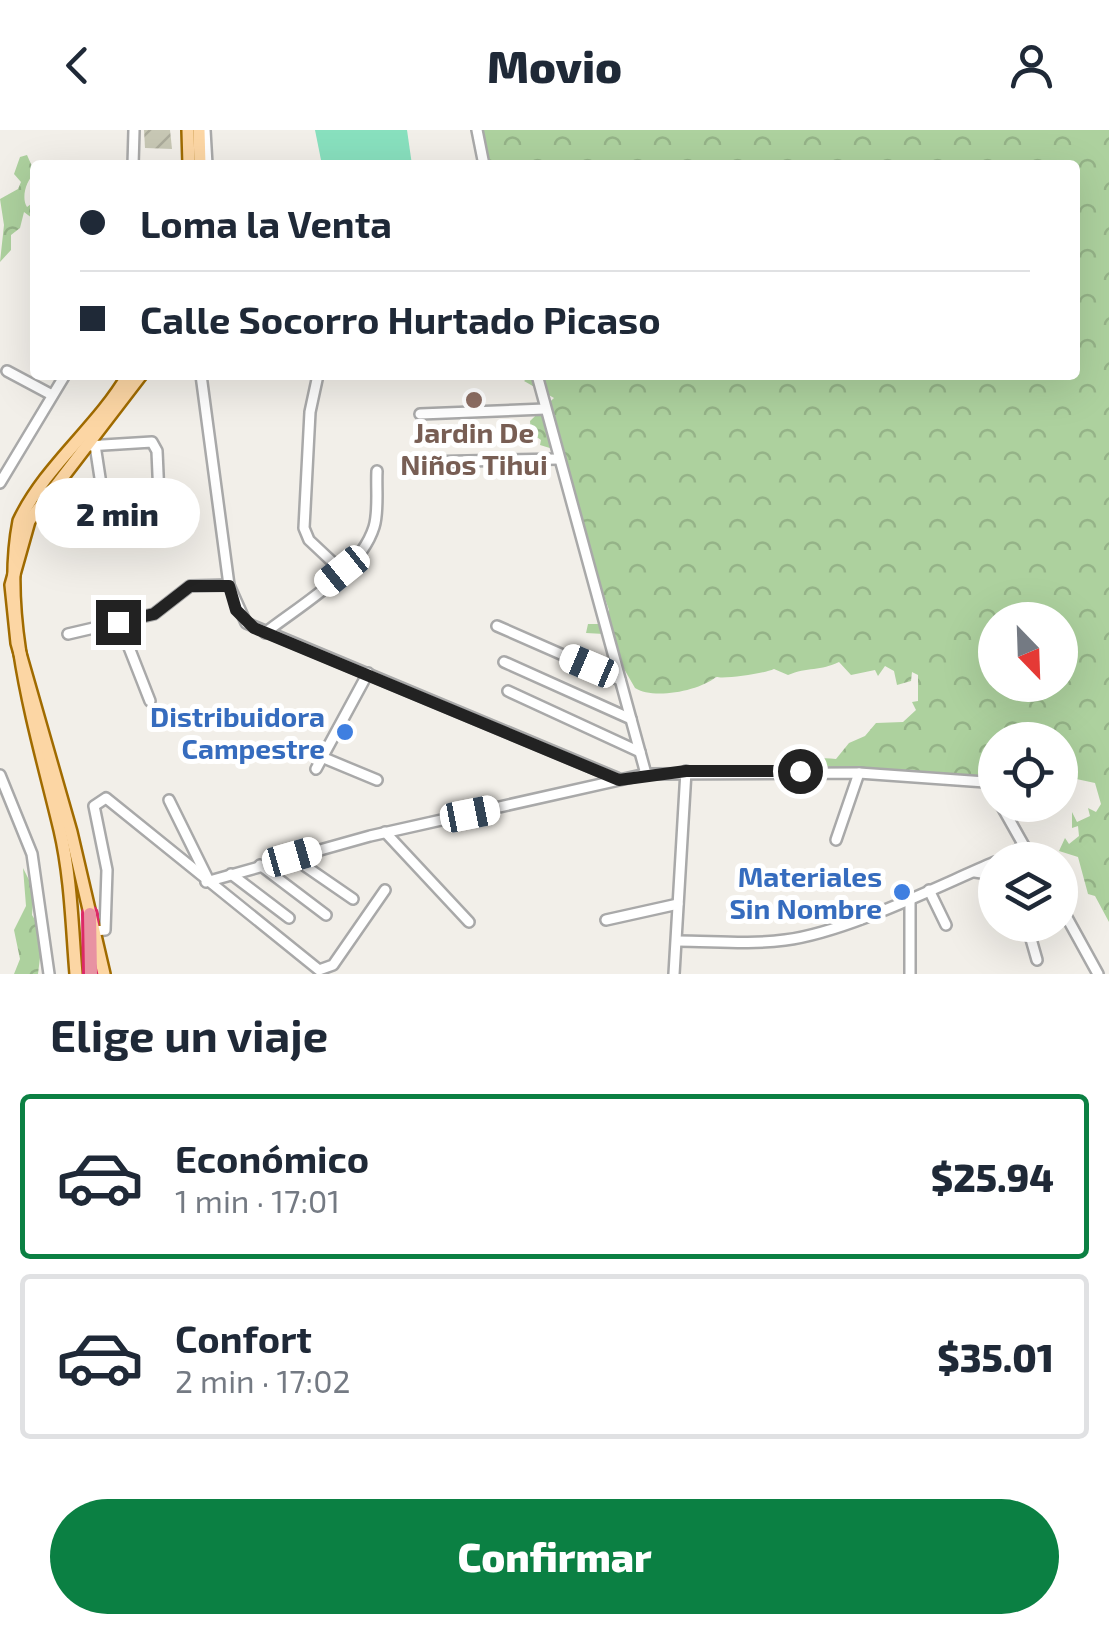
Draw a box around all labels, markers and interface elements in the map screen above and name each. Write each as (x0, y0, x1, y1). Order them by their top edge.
icon: back (50, 38, 105, 93)
text: Movio (487, 38, 622, 92)
icon: person (1004, 38, 1059, 93)
text: Loma la Venta (140, 200, 392, 246)
text: Calle Socorro Hurtado Picaso (140, 296, 661, 342)
marker: Jardin De Niños Tihui (463, 389, 485, 411)
place label: Jardin De Niños Tihui (400, 415, 548, 481)
callout: 2 min (36, 477, 200, 547)
text: 2 min (76, 494, 159, 532)
car (309, 540, 375, 602)
route end (96, 600, 141, 645)
north arrow (978, 602, 1078, 702)
map controls (978, 602, 1078, 942)
car (556, 640, 622, 692)
place label: Distribuidora Campestre (150, 699, 325, 765)
marker: Distribuidora Campestre (334, 721, 356, 743)
button: locate (978, 722, 1078, 822)
route start (778, 749, 823, 794)
car (438, 794, 502, 834)
car (259, 834, 325, 880)
button: layers (978, 842, 1078, 942)
place label: Materiales Sin Nombre (729, 859, 882, 925)
marker: Materiales Sin Nombre (891, 881, 913, 903)
text: Elige un viaje (50, 1007, 328, 1061)
icon: car (55, 1132, 145, 1222)
text: Económico (175, 1135, 369, 1181)
text: $25.94 (931, 1154, 1054, 1200)
text: 1 min · 17:01 (175, 1181, 340, 1219)
icon: car (55, 1312, 145, 1402)
text: Confort (175, 1315, 312, 1361)
text: $35.01 (937, 1334, 1054, 1380)
text: 2 min · 17:02 (175, 1361, 350, 1399)
button: Confirmar (50, 1499, 1059, 1614)

